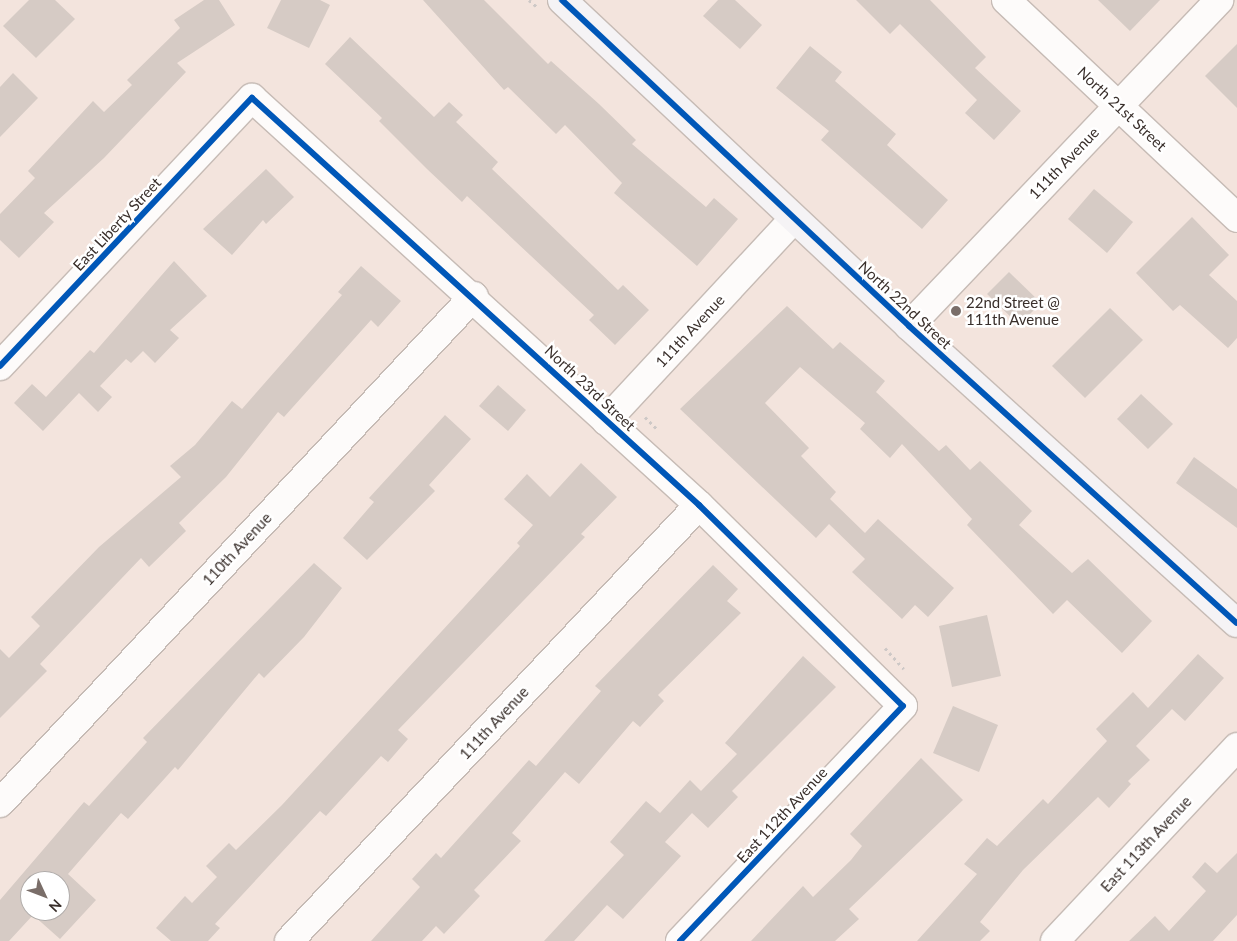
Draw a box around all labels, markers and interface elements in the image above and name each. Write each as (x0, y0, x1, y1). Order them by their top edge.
street label: North 21st Street (1074, 63, 1170, 155)
street label: 111th Avenue (1025, 123, 1103, 203)
street label: East Liberty Street (69, 174, 165, 274)
street label: North 22nd Street (855, 257, 955, 353)
street label: 111th Avenue (652, 291, 728, 371)
place label: 22nd Street @ 111th Avenue (966, 293, 1060, 328)
marker: 22nd Street @ 111th Avenue (950, 305, 962, 317)
street label: North 23rd Street (541, 341, 639, 435)
street label: 110th Avenue (199, 509, 275, 589)
street label: 111th Avenue (456, 683, 532, 763)
street label: East 112th Avenue (733, 763, 831, 867)
street label: East 113th Avenue (1097, 792, 1195, 896)
north arrow (20, 871, 70, 921)
text: N (46, 896, 66, 916)

